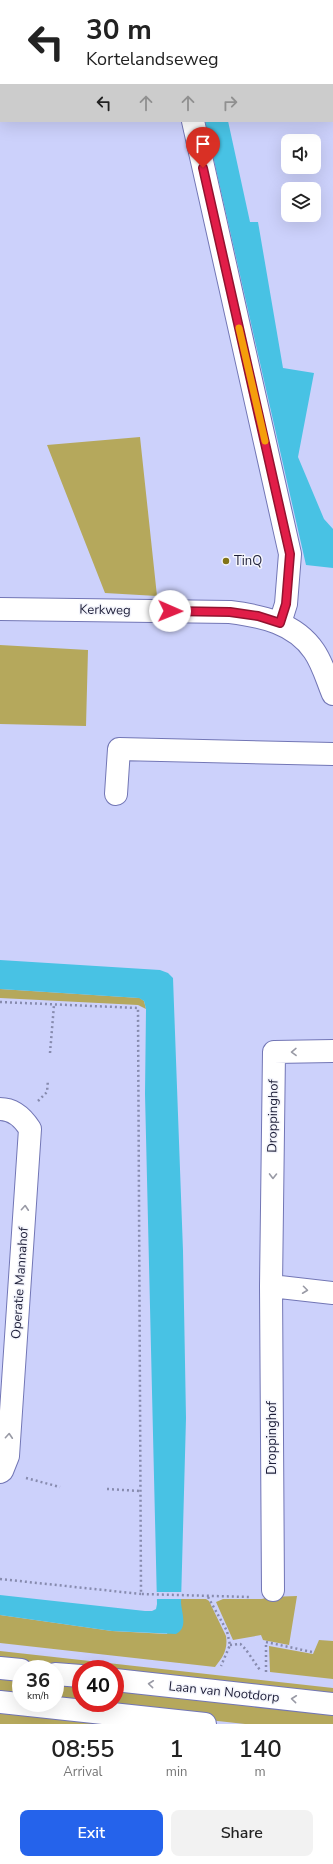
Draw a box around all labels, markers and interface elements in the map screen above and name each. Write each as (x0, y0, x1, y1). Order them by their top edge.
text: 30 m (86, 11, 152, 49)
icon: left (20, 16, 72, 68)
text: Kortelandseweg (86, 47, 219, 71)
icon: left (93, 92, 115, 114)
icon: ahead (135, 92, 157, 114)
icon: ahead (177, 92, 199, 114)
icon: right (219, 92, 241, 114)
pin (186, 127, 220, 168)
icon: arrive (192, 133, 214, 155)
map controls (281, 134, 321, 222)
button: sound (281, 134, 321, 174)
button: layers (281, 182, 321, 222)
place label: TinQ (234, 552, 262, 570)
marker: TinQ (221, 556, 231, 566)
position arrow (149, 590, 191, 632)
street label: Kerkweg (79, 601, 131, 619)
one-way arrow (291, 1048, 297, 1056)
street label: Droppinghof (263, 1078, 283, 1153)
one-way arrow (269, 1173, 277, 1179)
one-way arrow (20, 1205, 29, 1211)
street label: Operatie Mannahof (7, 1226, 33, 1340)
one-way arrow (302, 1285, 308, 1294)
street label: Droppinghof (263, 1401, 281, 1475)
one-way arrow (5, 1433, 14, 1439)
speed limit sign: 40 (72, 1660, 124, 1712)
text: 36 (26, 1667, 50, 1694)
street label: Laan van Nootdorp (168, 1677, 280, 1707)
one-way arrow (148, 1680, 154, 1689)
text: km/h (27, 1689, 49, 1703)
one-way arrow (291, 1695, 297, 1704)
text: 08:55 (51, 1733, 115, 1765)
text: 1 (169, 1733, 184, 1765)
text: 140 (239, 1733, 282, 1765)
text: Arrival (63, 1763, 102, 1781)
text: min (166, 1763, 187, 1781)
text: m (255, 1763, 266, 1781)
button: Exit (20, 1810, 163, 1856)
button: Share (171, 1810, 313, 1856)

